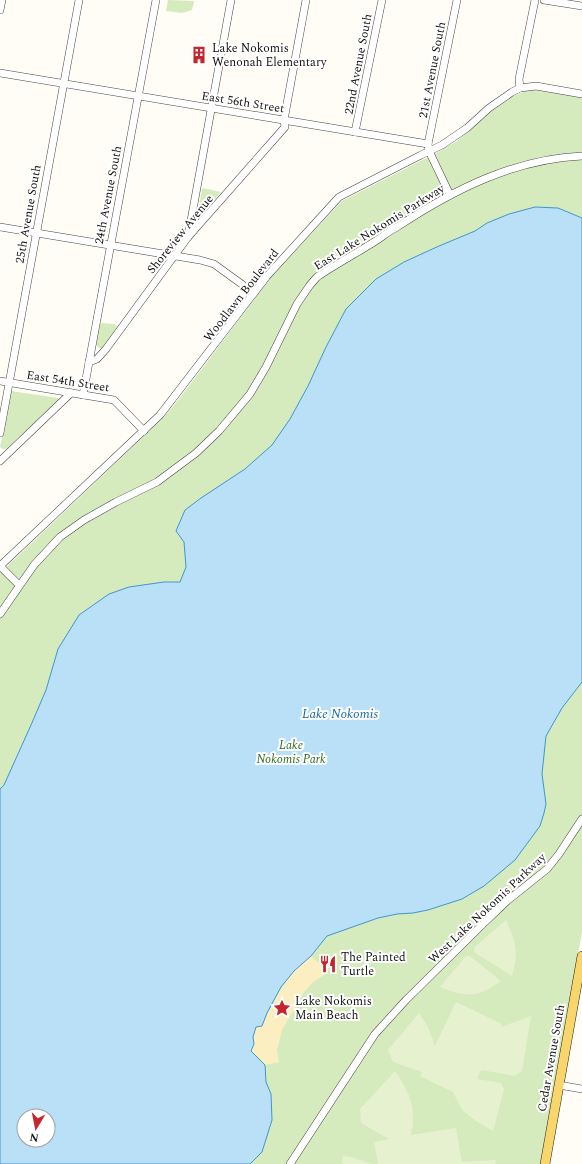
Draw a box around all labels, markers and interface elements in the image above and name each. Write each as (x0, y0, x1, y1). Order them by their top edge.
street label: 22nd Avenue South (339, 12, 378, 116)
street label: 21st Avenue South (414, 20, 451, 120)
place label: Lake Nokomis Wenonah Elementary (212, 39, 328, 72)
building icon: Lake Nokomis Wenonah Elementary (189, 45, 209, 65)
street label: East 56th Street (200, 87, 286, 118)
street label: 24th Avenue South (90, 144, 127, 246)
street label: 25th Avenue South (10, 163, 47, 265)
street label: East Lake Nokomis Parkway (310, 179, 449, 276)
street label: Shoreview Avenue (142, 190, 219, 278)
street label: Woodlawn Boulevard (199, 245, 284, 346)
street label: East 54th Street (25, 366, 111, 397)
water label: Lake Nokomis (302, 704, 378, 724)
park label: Lake Nokomis Park (256, 736, 326, 769)
street label: West Lake Nokomis Parkway (424, 848, 551, 968)
place label: The Painted Turtle (341, 948, 406, 981)
restaurant icon: The Painted Turtle (318, 954, 338, 974)
place label: Lake Nokomis Main Beach (295, 992, 372, 1025)
place icon: Lake Nokomis Main Beach (272, 998, 292, 1018)
street label: Cedar Avenue South (533, 1003, 570, 1113)
north arrow (16, 1108, 56, 1148)
text: N (28, 1128, 40, 1147)

